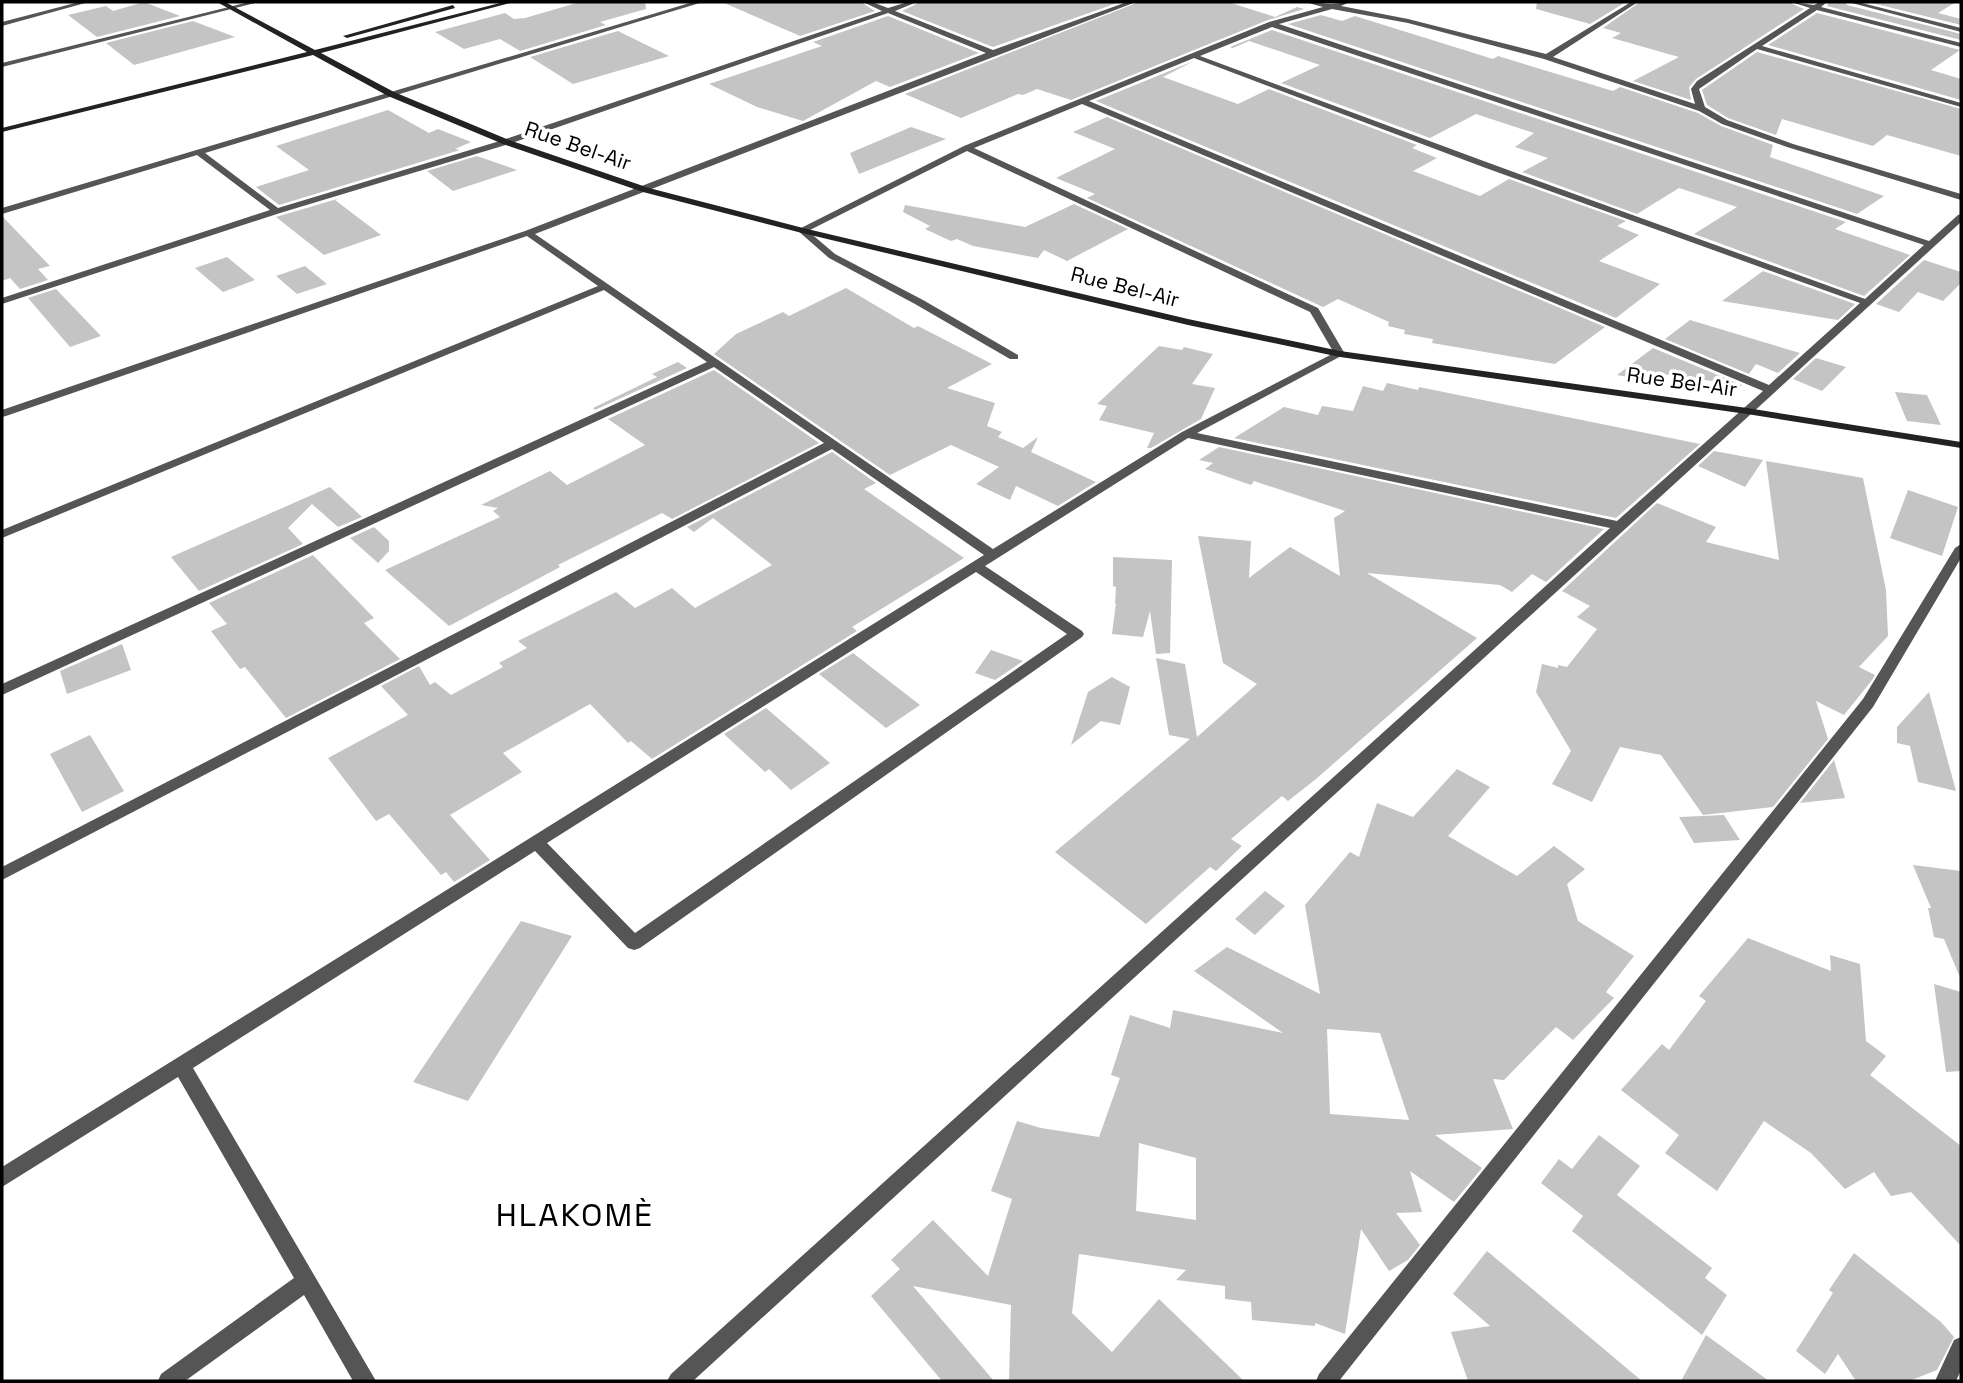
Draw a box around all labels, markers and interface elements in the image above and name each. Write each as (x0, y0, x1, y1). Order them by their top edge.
street label: Rue Bel-Air (521, 115, 635, 176)
street label: Rue Bel-Air (1068, 260, 1182, 313)
street label: Rue Bel-Air (1625, 360, 1739, 403)
district label: HLAKOMÈ (496, 1195, 654, 1235)

